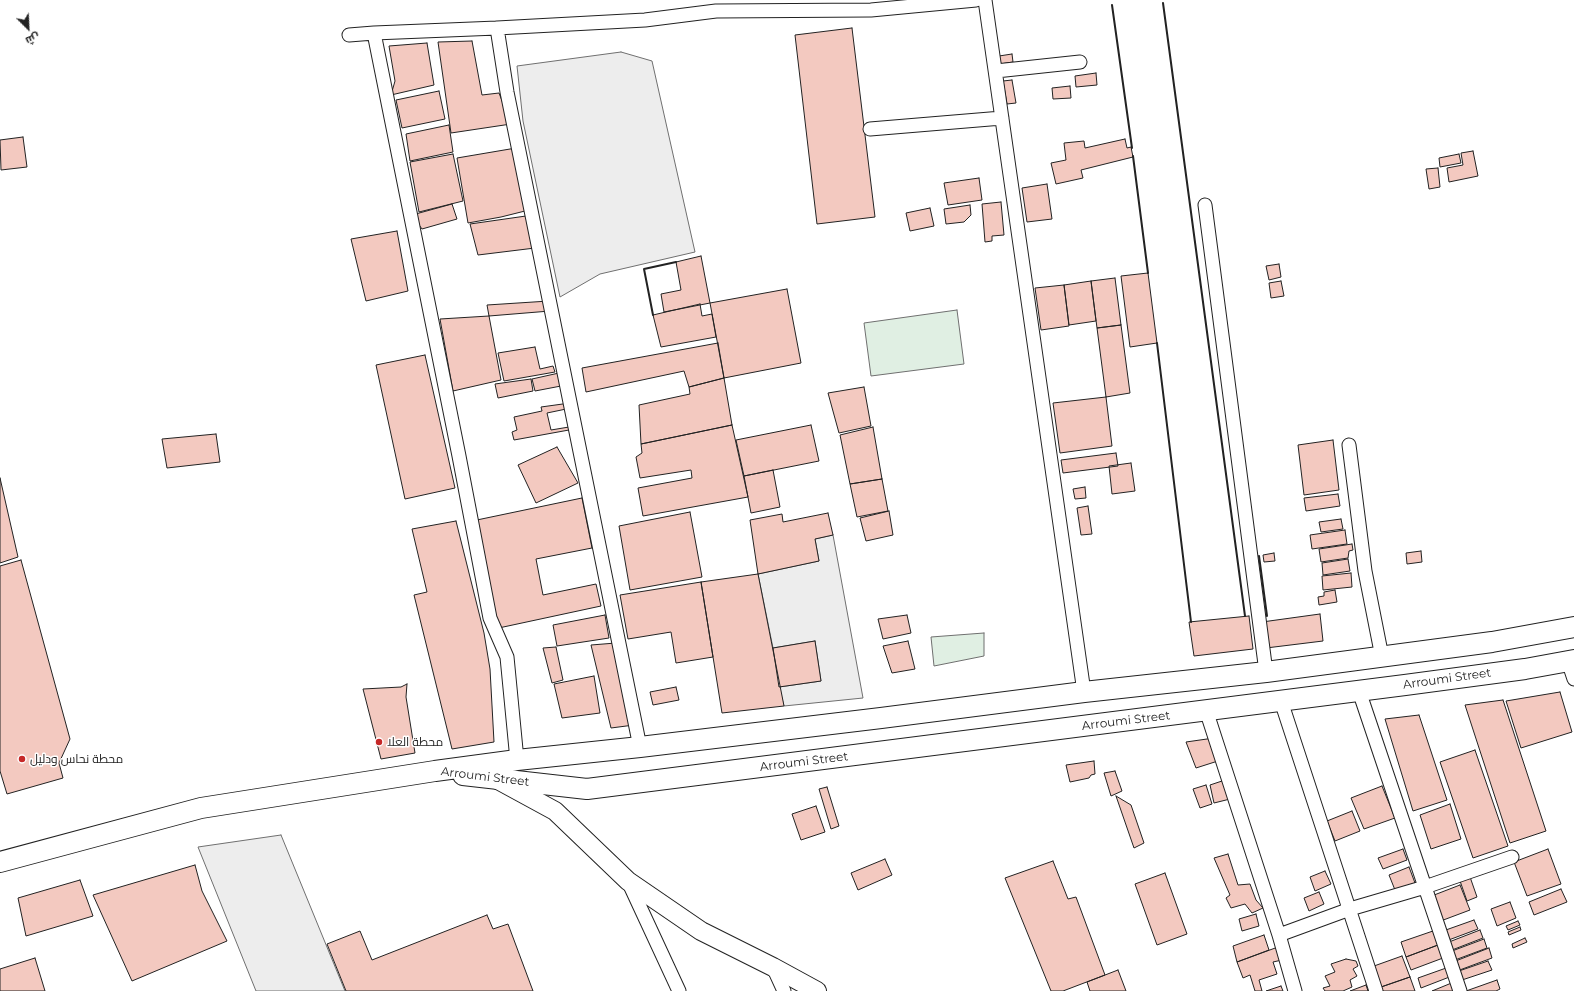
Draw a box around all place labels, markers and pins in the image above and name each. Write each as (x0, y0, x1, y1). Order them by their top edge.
place label: محطة العلا (387, 735, 443, 749)
marker: محطة العلا (374, 737, 384, 747)
place label: محطة نحاس ودليل (30, 752, 123, 766)
marker: محطة نحاس ودليل (17, 754, 27, 764)

